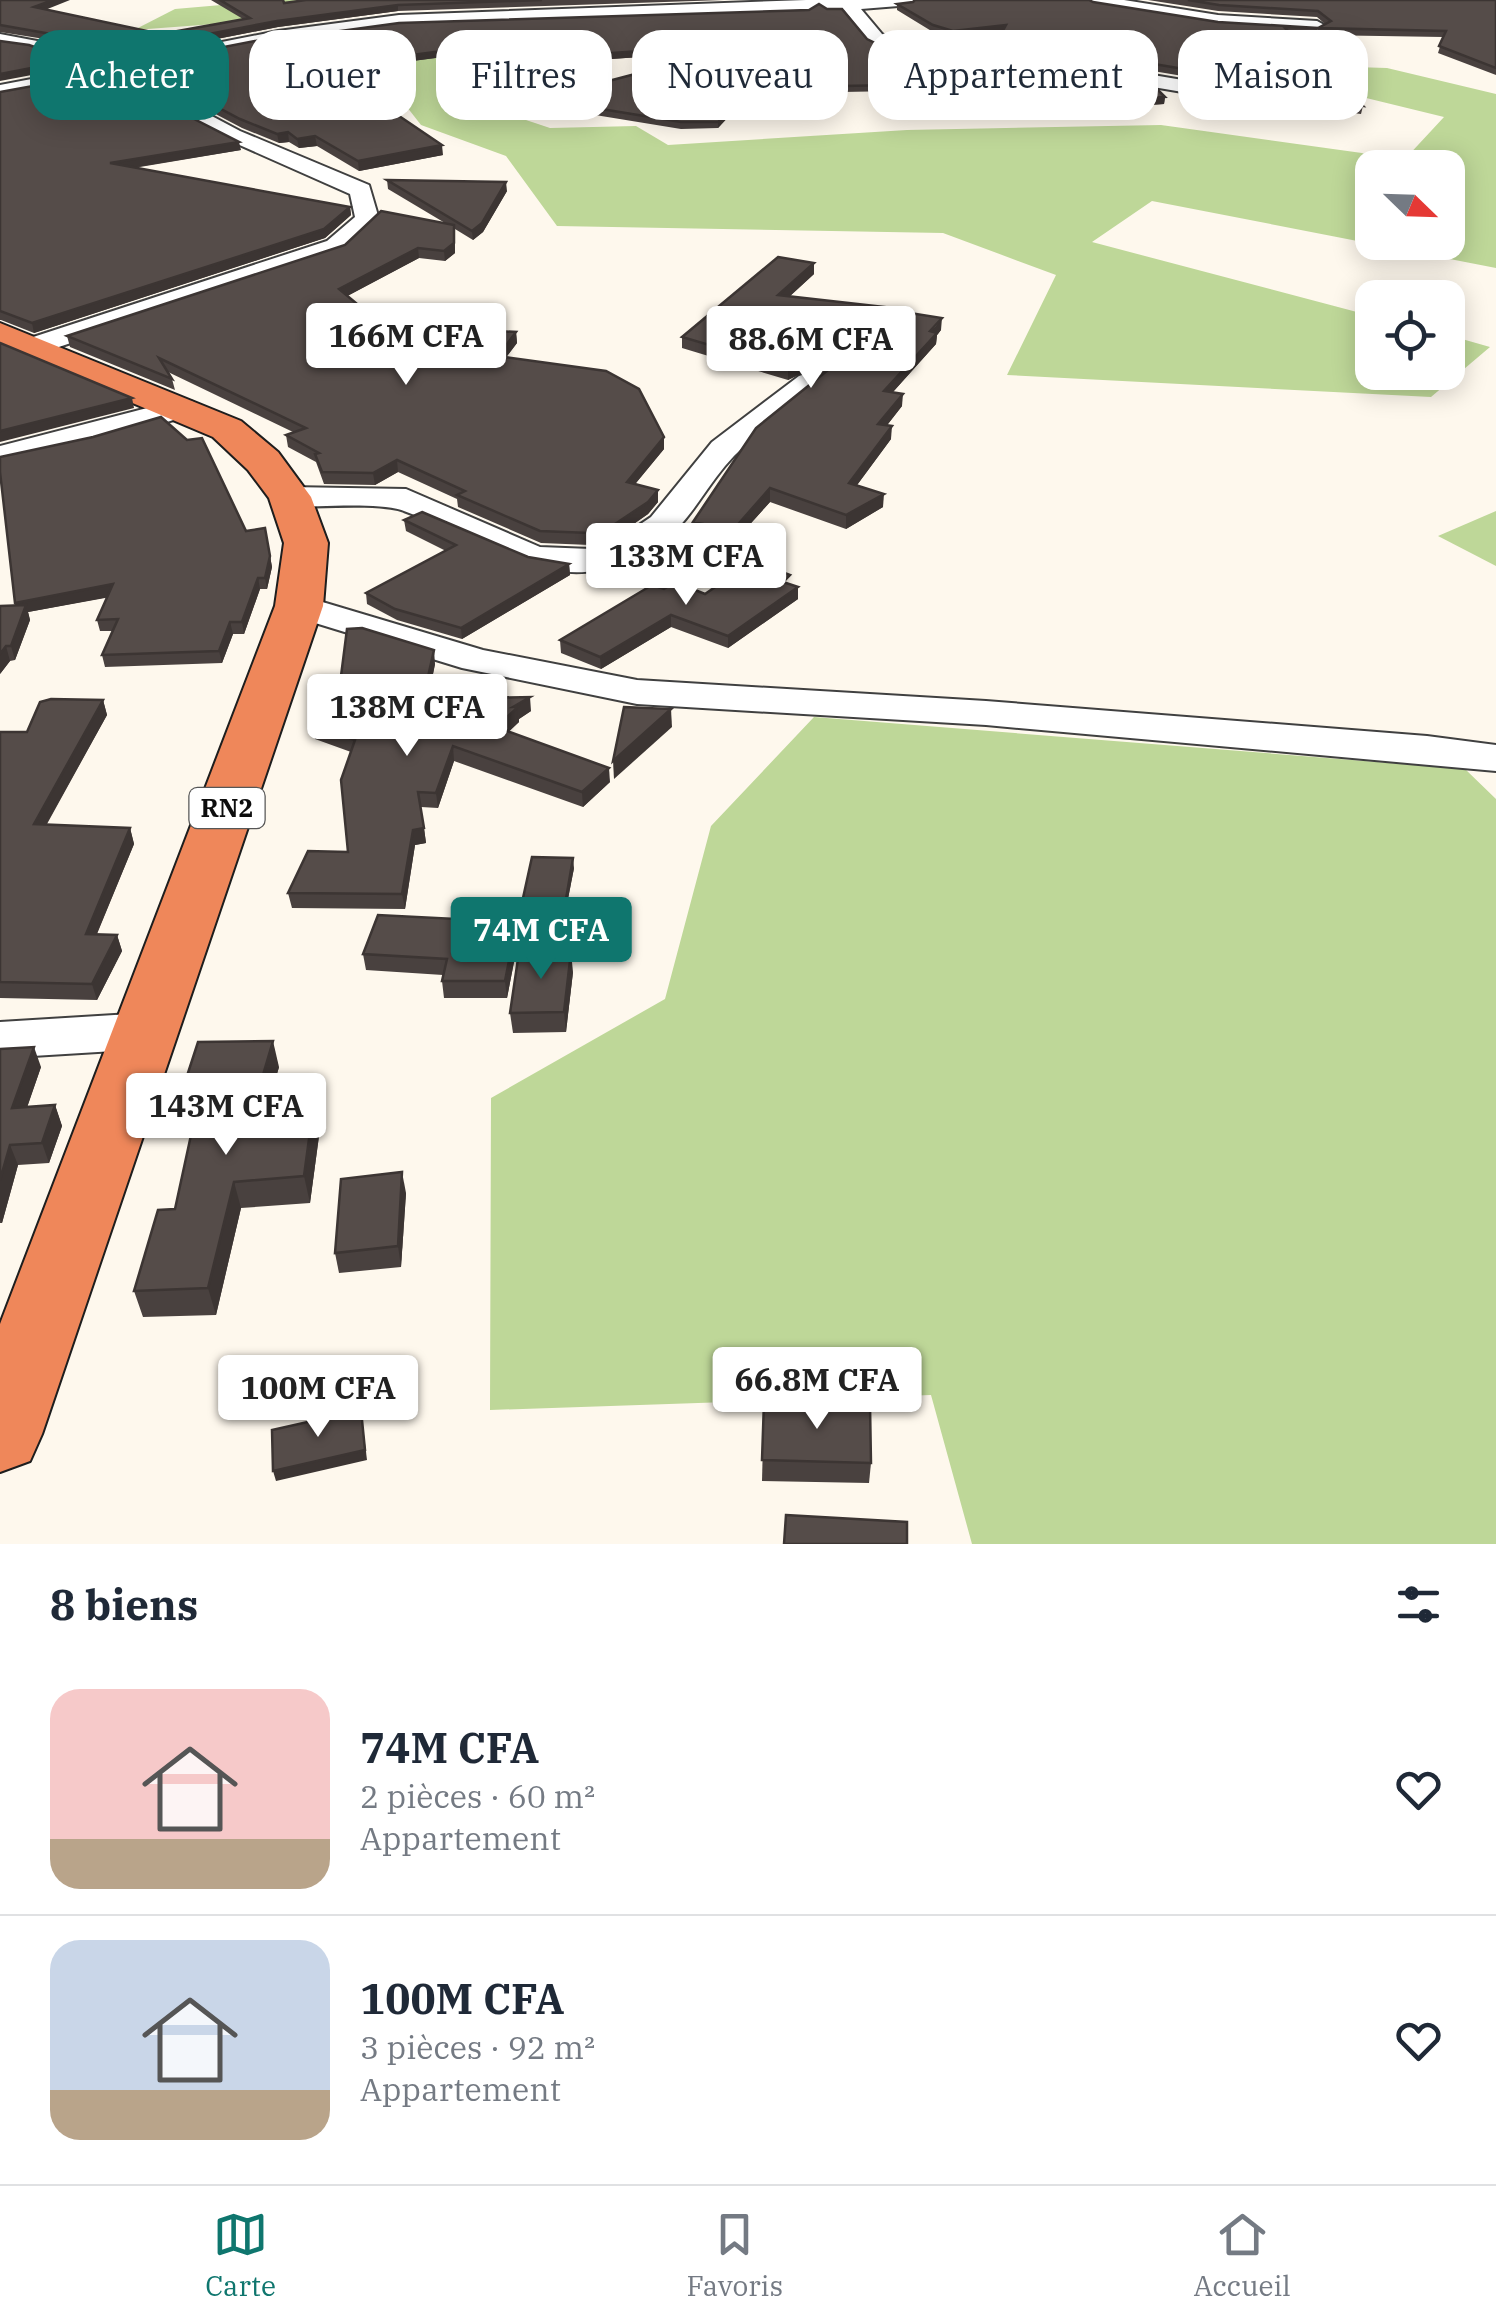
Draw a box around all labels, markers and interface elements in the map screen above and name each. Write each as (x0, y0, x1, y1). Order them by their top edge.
chip: Acheter (30, 30, 229, 120)
chip: Louer (249, 30, 416, 120)
chip: Filtres (436, 30, 612, 120)
chip: Nouveau (632, 30, 848, 120)
chip: Appartement (868, 30, 1158, 120)
chip: Maison (1178, 30, 1368, 120)
north arrow (1355, 150, 1465, 260)
map controls (1355, 150, 1465, 390)
button: locate (1355, 280, 1465, 390)
pin: 166M CFA (303, 303, 509, 388)
pin: 88.6M CFA (697, 306, 925, 391)
text: 166M CFA (328, 314, 484, 356)
text: 88.6M CFA (729, 317, 893, 359)
pin: 133M CFA (583, 523, 789, 608)
text: 133M CFA (608, 534, 764, 576)
pin: 138M CFA (304, 674, 510, 759)
text: 138M CFA (329, 685, 485, 727)
road number: RN2 (190, 788, 264, 828)
pin: 74M CFA (449, 897, 633, 982)
text: 74M CFA (473, 908, 609, 950)
pin: 143M CFA (123, 1073, 329, 1158)
text: 143M CFA (148, 1084, 304, 1126)
pin: 66.8M CFA (703, 1347, 931, 1432)
pin: 100M CFA (215, 1355, 421, 1440)
text: 66.8M CFA (735, 1358, 899, 1400)
text: 100M CFA (240, 1366, 396, 1408)
text: 8 biens (50, 1577, 198, 1632)
icon: filters (1391, 1577, 1446, 1632)
text: 74M CFA (360, 1720, 539, 1775)
icon: home (130, 1729, 250, 1849)
icon: heart (1391, 1762, 1446, 1817)
text: 2 pièces · 60 m² (360, 1775, 595, 1817)
text: Appartement (360, 1817, 561, 1859)
text: 100M CFA (360, 1971, 564, 2026)
icon: home (130, 1980, 250, 2100)
icon: heart (1391, 2013, 1446, 2068)
text: 3 pièces · 92 m² (360, 2026, 595, 2068)
text: Appartement (360, 2068, 561, 2110)
tab: Carte (205, 2207, 276, 2304)
tab: Favoris (686, 2207, 783, 2304)
tab: Accueil (1194, 2207, 1291, 2304)

